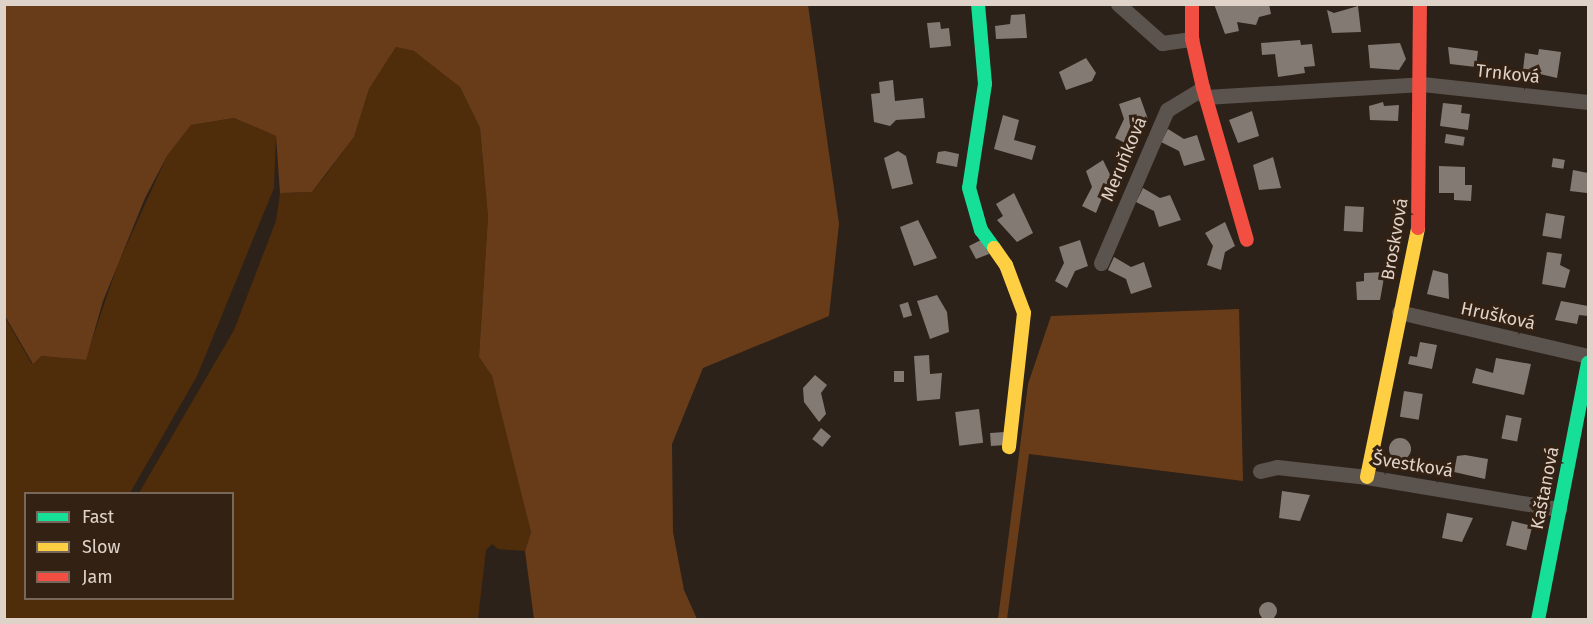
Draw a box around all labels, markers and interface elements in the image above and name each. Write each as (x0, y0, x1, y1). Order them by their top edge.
street label: Trnková (1475, 60, 1541, 88)
street label: Meruňková (1097, 114, 1151, 204)
street label: Broskvová (1377, 196, 1413, 282)
street label: Hrušková (1459, 298, 1537, 334)
street label: Kaštanová (1526, 445, 1564, 531)
street label: Švestková (1371, 448, 1455, 482)
legend (24, 492, 234, 600)
text: Fast (82, 506, 114, 528)
text: Slow (82, 536, 120, 558)
text: Jam (82, 566, 113, 588)

